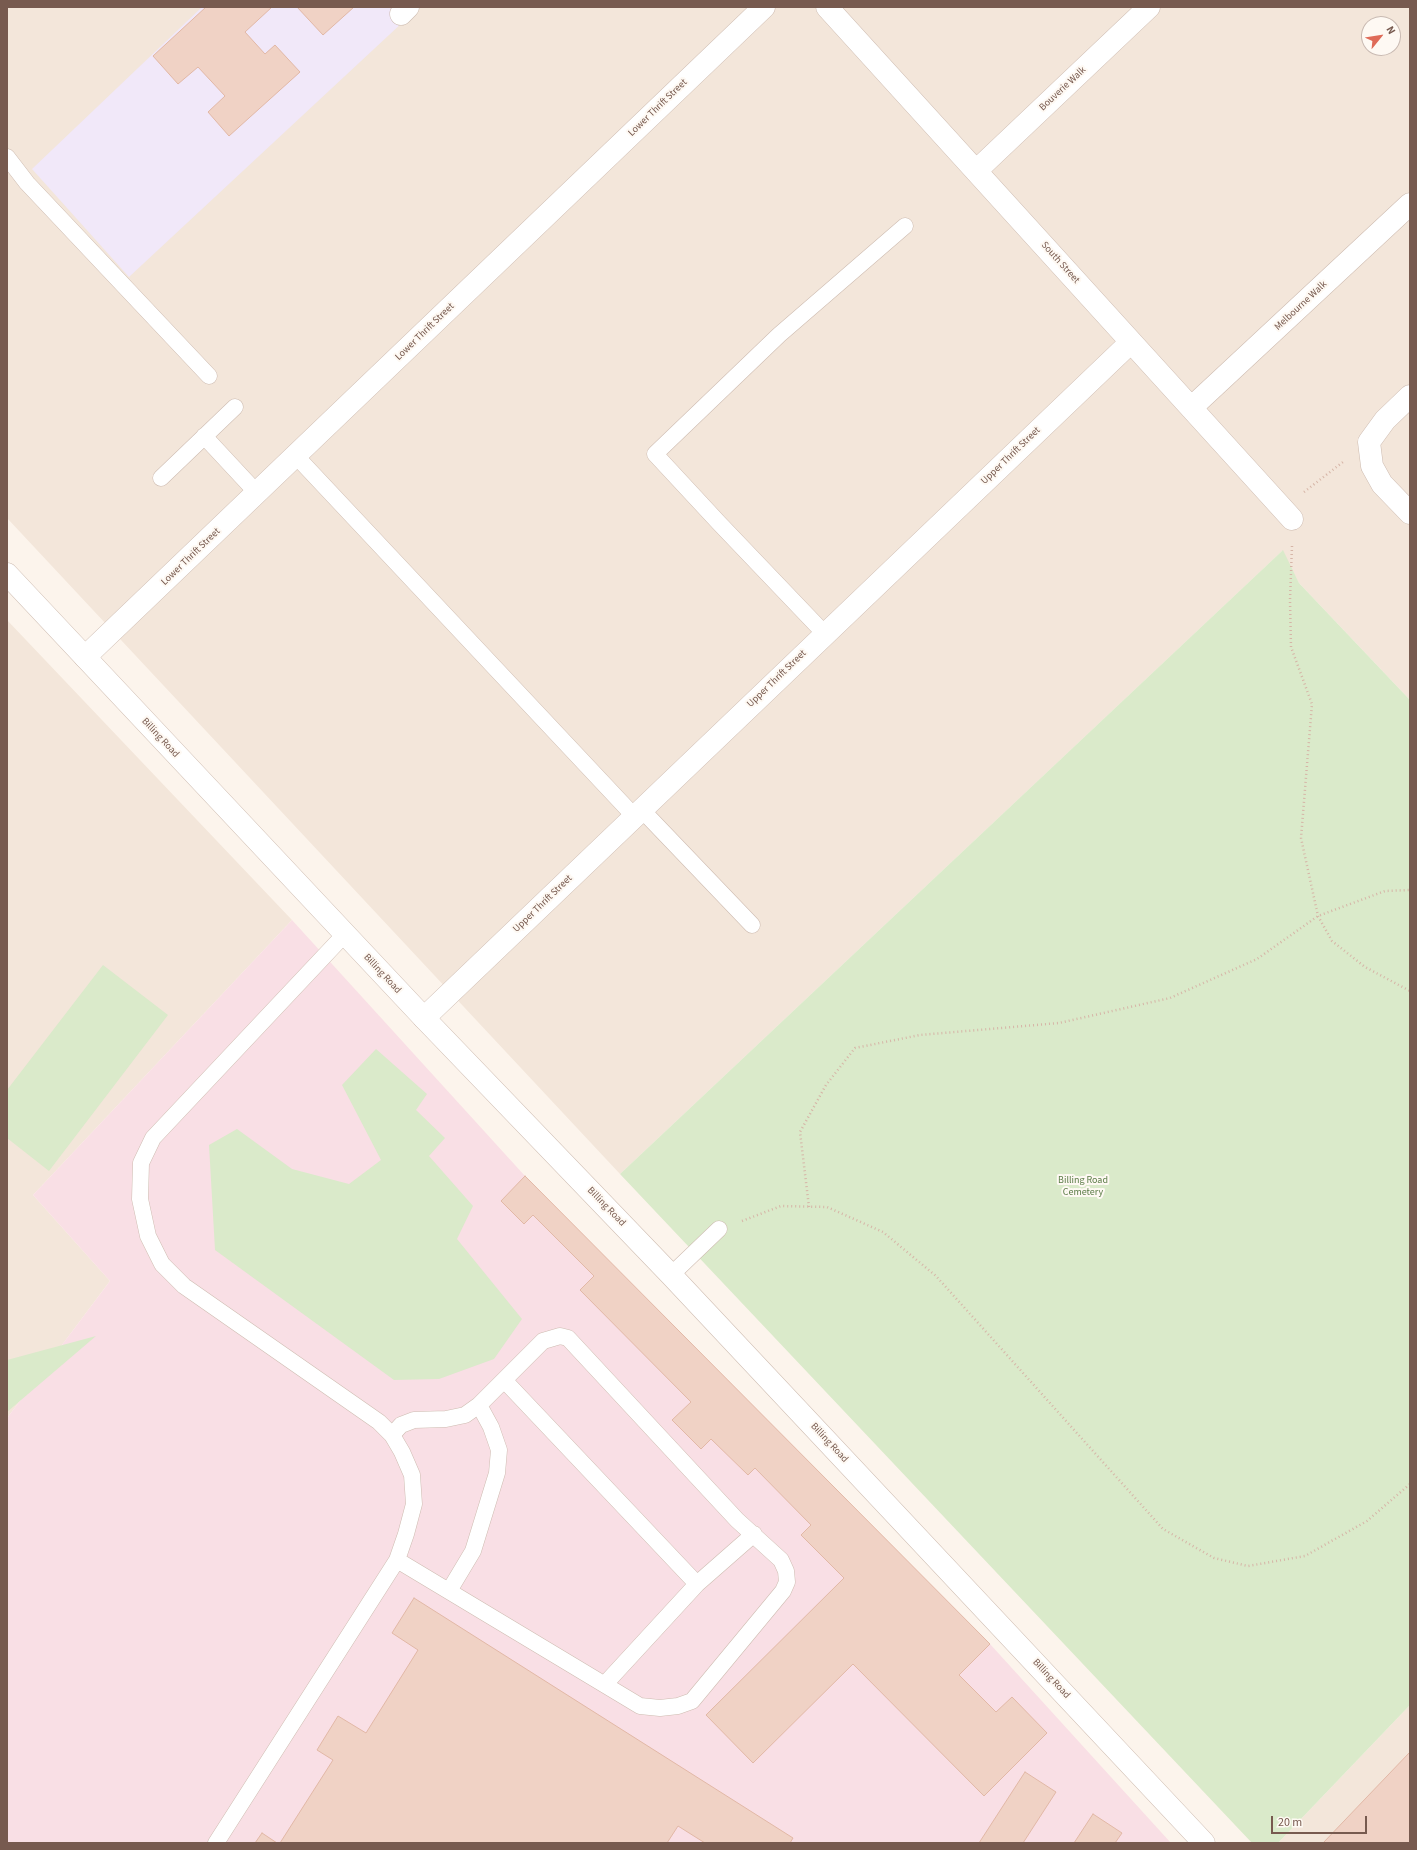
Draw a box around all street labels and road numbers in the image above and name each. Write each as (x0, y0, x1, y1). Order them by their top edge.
street label: Bouverie Walk (1037, 64, 1089, 114)
street label: Lower Thrift Street (626, 77, 690, 139)
street label: South Street (1038, 240, 1082, 286)
street label: Melbourne Walk (1272, 279, 1330, 333)
street label: Lower Thrift Street (393, 301, 457, 363)
street label: Upper Thrift Street (979, 425, 1043, 487)
street label: Lower Thrift Street (159, 526, 223, 588)
street label: Upper Thrift Street (745, 648, 809, 710)
street label: Billing Road (139, 716, 181, 760)
street label: Upper Thrift Street (511, 873, 575, 935)
street label: Billing Road (361, 952, 403, 996)
street label: Billing Road (584, 1185, 628, 1229)
street label: Billing Road (808, 1421, 850, 1465)
street label: Billing Road (1030, 1657, 1072, 1701)

